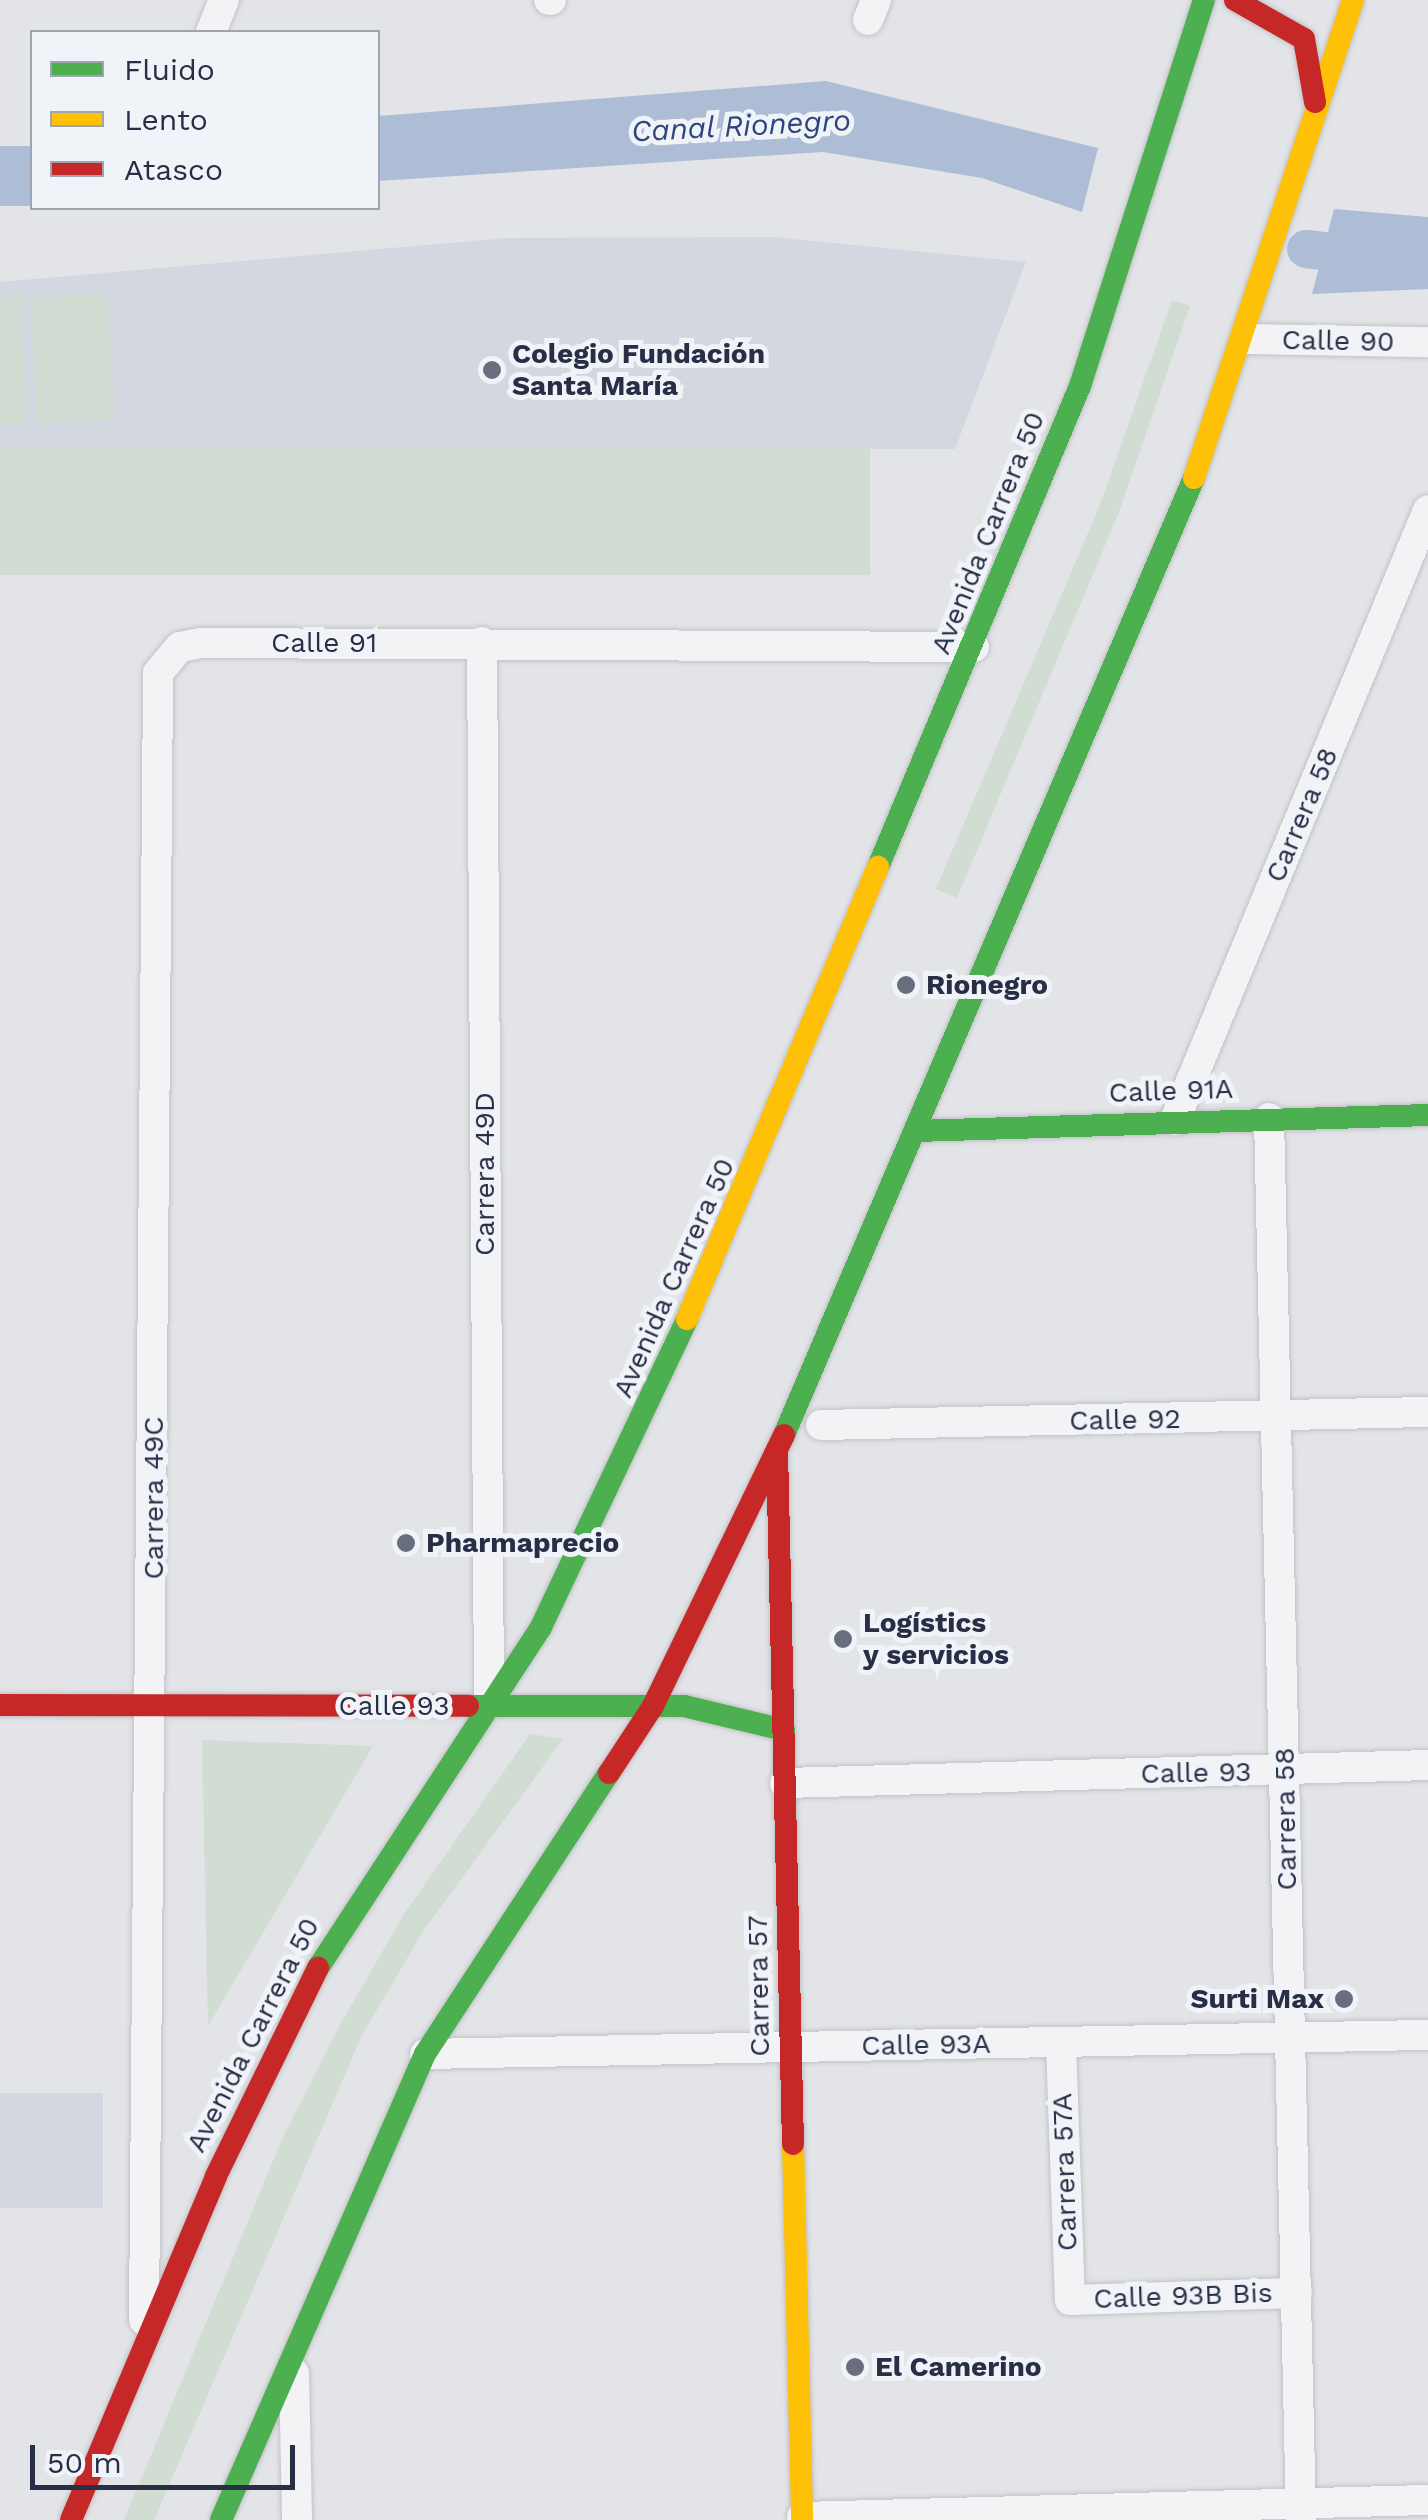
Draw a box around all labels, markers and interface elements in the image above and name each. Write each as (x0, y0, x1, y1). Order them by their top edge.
legend (30, 30, 380, 210)
text: Fluido (124, 52, 215, 87)
text: Lento (124, 102, 208, 137)
water label: Canal Rionegro (630, 102, 852, 150)
text: Atasco (124, 152, 223, 187)
street label: Calle 90 (1281, 323, 1395, 359)
place label: Colegio Fundación Santa María (512, 337, 765, 403)
marker: Colegio Fundación Santa María (481, 359, 503, 381)
street label: Avenida Carrera 50 (924, 406, 1052, 660)
street label: Calle 91 (271, 626, 377, 660)
street label: Carrera 58 (1258, 742, 1346, 888)
place label: Rionegro (926, 968, 1048, 1002)
marker: Rionegro (895, 974, 917, 996)
street label: Calle 91A (1108, 1072, 1234, 1110)
street label: Carrera 49D (468, 1092, 502, 1256)
street label: Avenida Carrera 50 (606, 1153, 742, 1403)
street label: Calle 92 (1069, 1402, 1181, 1438)
street label: Carrera 49C (137, 1416, 171, 1580)
place label: Pharmaprecio (426, 1526, 619, 1560)
marker: Pharmaprecio (395, 1532, 417, 1554)
place label: Logístics y servicios (863, 1606, 1009, 1672)
marker: Logístics y servicios (832, 1628, 854, 1650)
street label: Calle 93 (339, 1689, 449, 1723)
street label: Carrera 58 (1268, 1747, 1304, 1891)
street label: Calle 93 (1140, 1755, 1252, 1791)
street label: Avenida Carrera 50 (179, 1912, 327, 2158)
street label: Carrera 57 (741, 1915, 777, 2057)
place label: Surti Max (1190, 1982, 1324, 2016)
marker: Surti Max (1333, 1988, 1355, 2010)
street label: Calle 93A (861, 2027, 991, 2063)
street label: Carrera 57A (1045, 2092, 1085, 2252)
street label: Calle 93B Bis (1093, 2276, 1273, 2316)
place label: El Camerino (875, 2350, 1042, 2384)
marker: El Camerino (844, 2356, 866, 2378)
scale bar (35, 2425, 300, 2487)
text: 50 m (47, 2445, 122, 2480)

